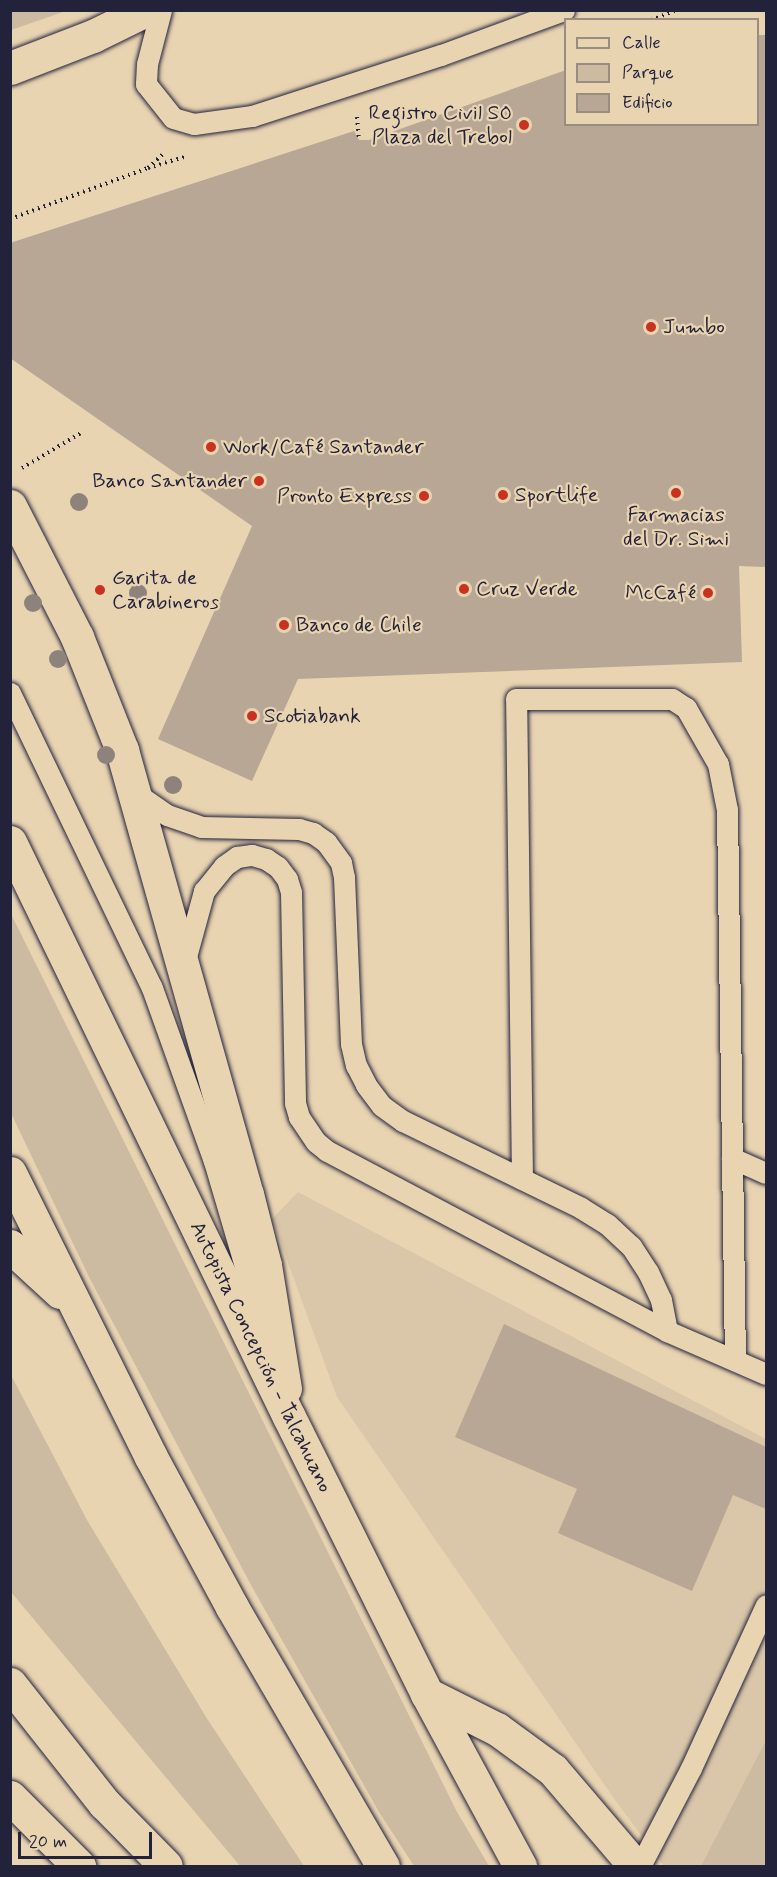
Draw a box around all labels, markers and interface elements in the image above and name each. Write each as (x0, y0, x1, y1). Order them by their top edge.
legend (564, 18, 759, 126)
text: Calle (622, 31, 661, 55)
text: Parque (622, 61, 674, 85)
text: Edificio (622, 91, 673, 115)
place label: Registro Civil SO Plaza del Trebol (367, 100, 512, 150)
marker: Registro Civil SO Plaza del Trebol (517, 118, 531, 132)
place label: Jumbo (663, 314, 725, 340)
marker: Jumbo (644, 320, 658, 334)
place label: Work/Café Santander (223, 434, 424, 460)
marker: Work/Café Santander (204, 440, 218, 454)
place label: Banco Santander (94, 468, 247, 494)
marker: Banco Santander (252, 474, 266, 488)
place label: Sportlife (515, 482, 598, 508)
place label: Pronto Express (279, 483, 412, 509)
marker: Farmacias del Dr. Simi (669, 486, 683, 500)
marker: Sportlife (496, 488, 510, 502)
marker: Pronto Express (417, 489, 431, 503)
place label: Farmacias del Dr. Simi (623, 502, 729, 552)
place label: Garita de Carabineros (112, 565, 219, 615)
place label: Cruz Verde (476, 576, 577, 602)
place label: McCafé (625, 580, 696, 606)
marker: Cruz Verde (457, 582, 471, 596)
marker: Garita de Carabineros (93, 583, 107, 597)
marker: McCafé (701, 586, 715, 600)
place label: Banco de Chile (296, 612, 425, 638)
marker: Banco de Chile (277, 618, 291, 632)
place label: Scotiabank (264, 703, 361, 729)
marker: Scotiabank (245, 709, 259, 723)
street label: Autopista Concepción - Talcahuano (184, 1217, 338, 1497)
scale bar (21, 1820, 154, 1858)
text: 20 m (29, 1830, 67, 1854)

